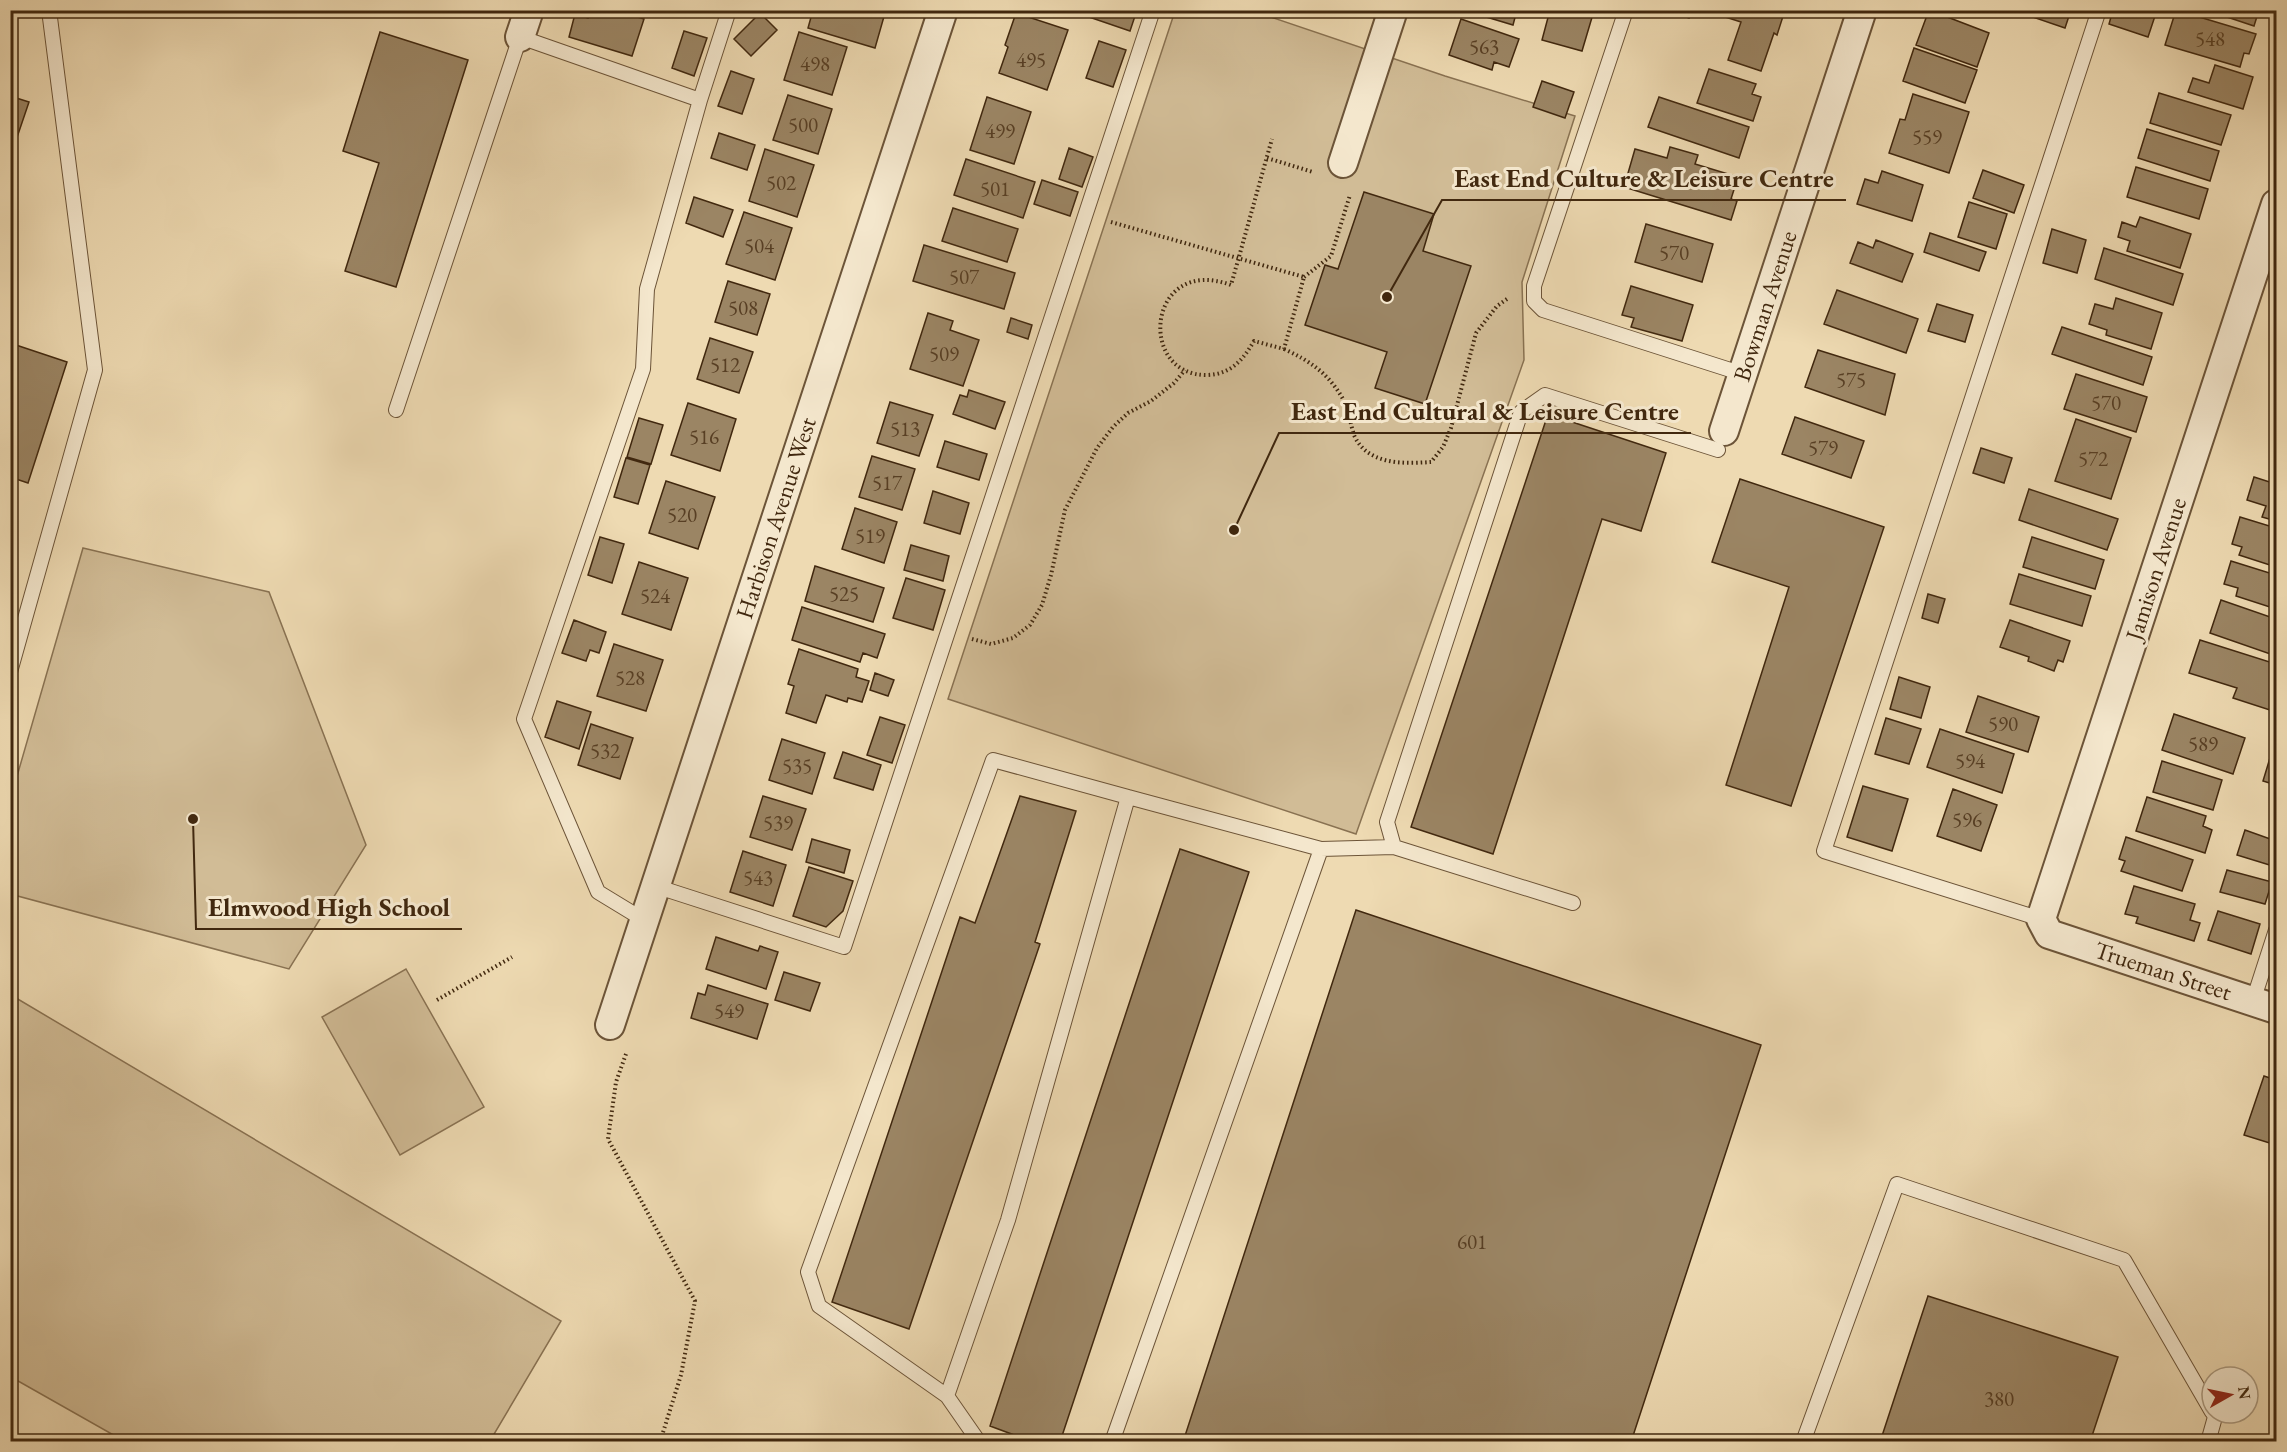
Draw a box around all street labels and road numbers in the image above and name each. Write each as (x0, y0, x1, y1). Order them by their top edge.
street label: Bowman Avenue (1726, 227, 1803, 385)
street label: Harbison Avenue West (728, 413, 823, 623)
street label: Jamison Avenue (2117, 494, 2193, 646)
street label: Trueman Street (2091, 934, 2236, 1007)

